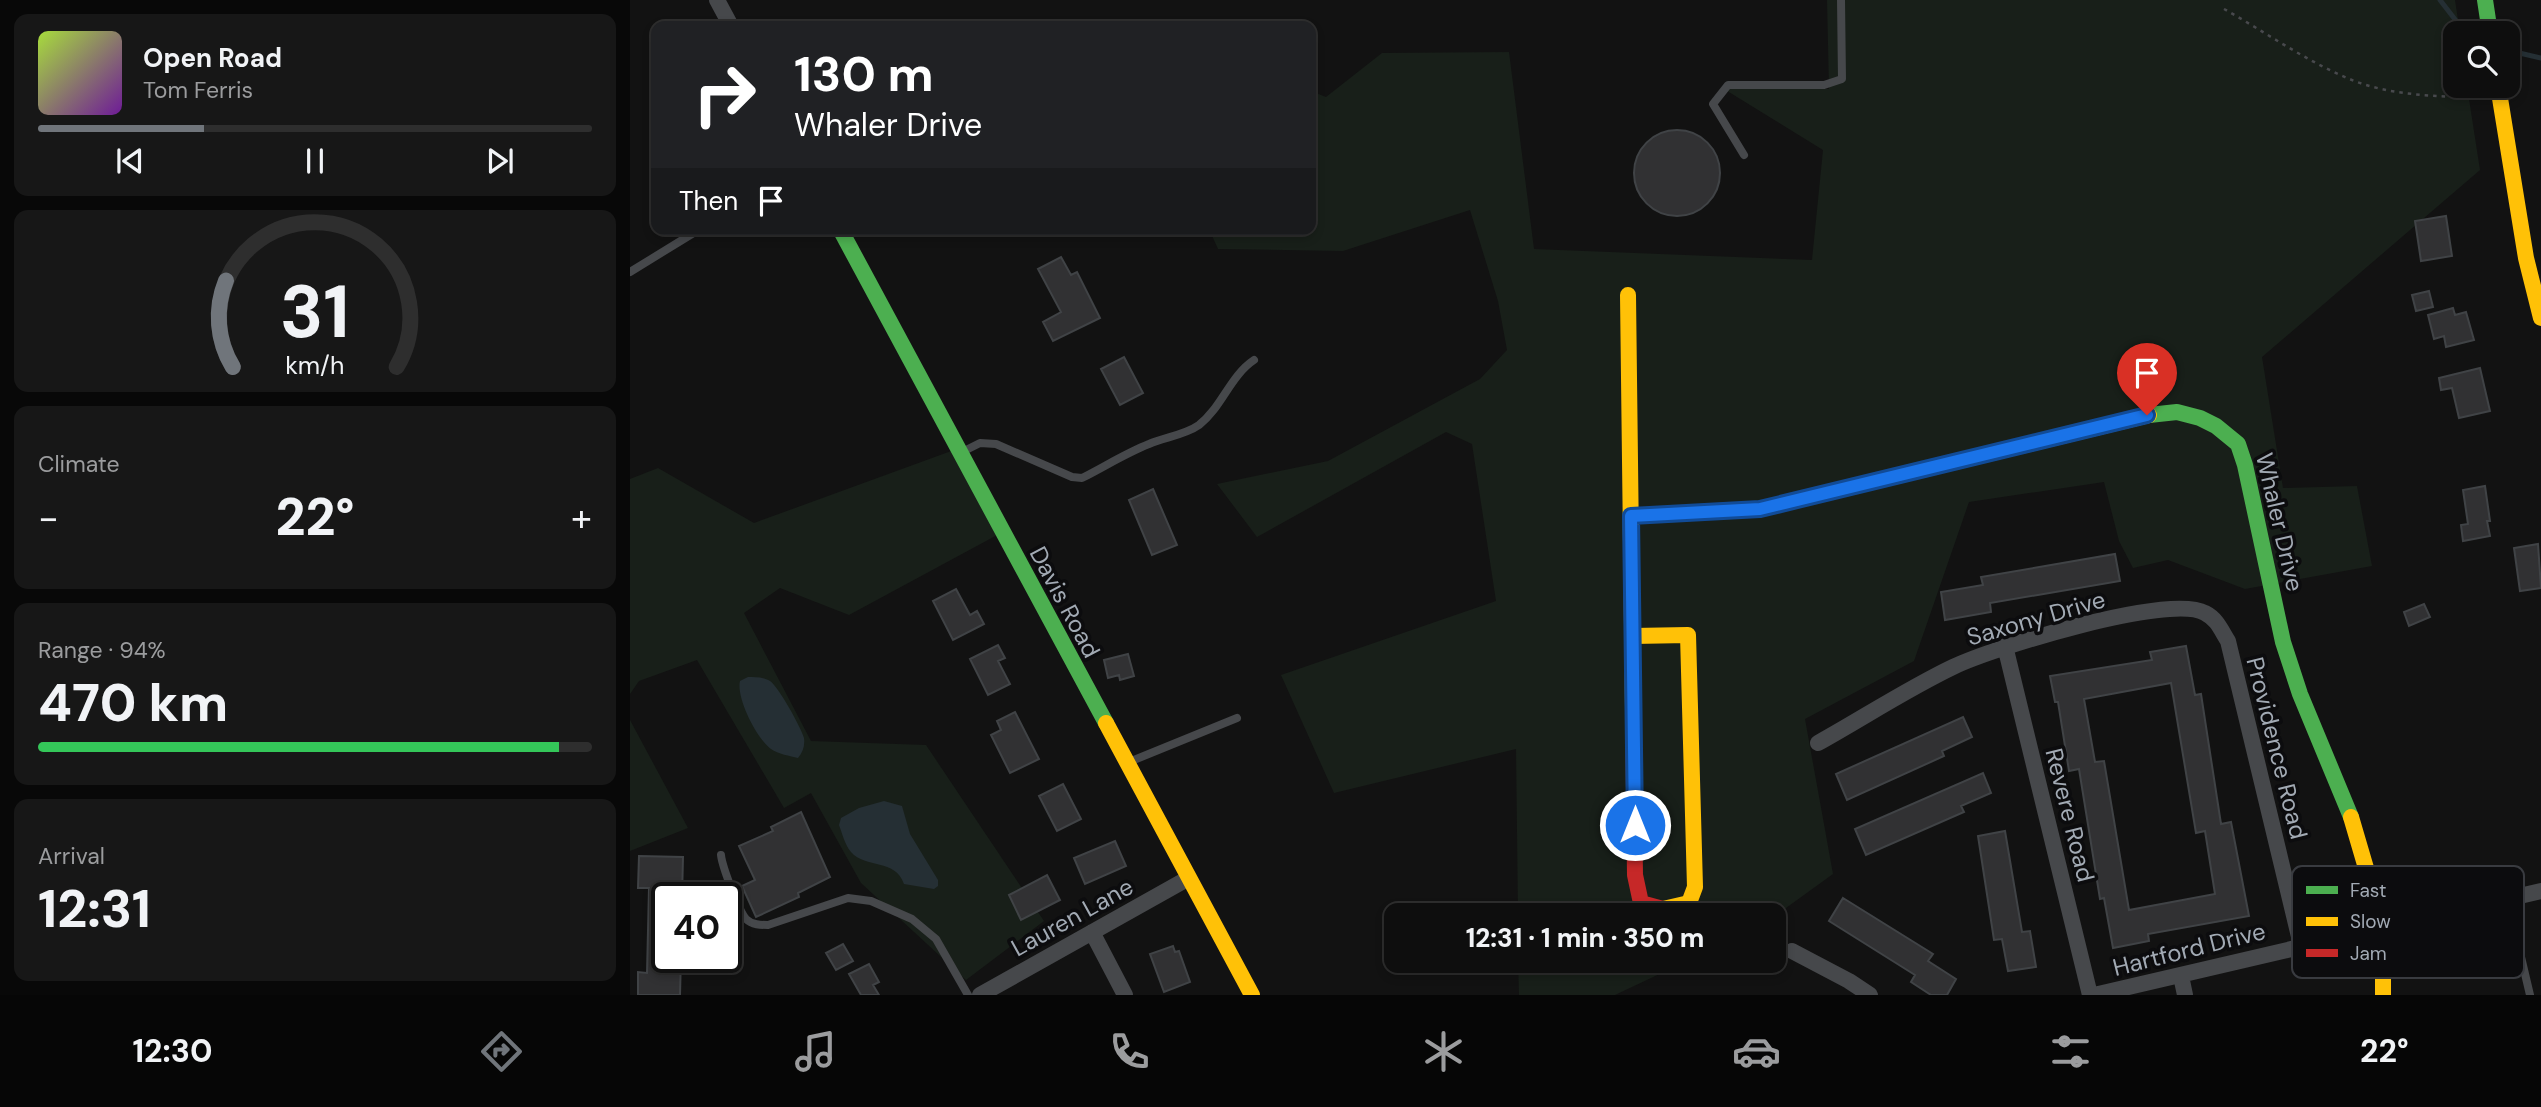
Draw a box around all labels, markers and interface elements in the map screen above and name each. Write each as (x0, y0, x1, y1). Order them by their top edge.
map controls (2443, 21, 2520, 98)
button: search (2443, 21, 2520, 98)
text: Open Road (143, 41, 282, 75)
text: 130 m (794, 42, 934, 106)
icon: right (679, 49, 770, 140)
text: Tom Ferris (143, 75, 253, 105)
text: Whaler Drive (794, 104, 982, 146)
icon: previous (111, 142, 149, 180)
icon: pause (296, 142, 334, 180)
icon: next (481, 142, 519, 180)
icon: arrive (752, 182, 790, 220)
text: Then (679, 184, 738, 218)
text: 31 (280, 266, 350, 361)
pin (2117, 343, 2177, 415)
text: km/h (285, 349, 345, 382)
icon: arrive (2128, 354, 2166, 392)
text: Climate (38, 449, 120, 479)
street label: Whaler Drive (2249, 450, 2311, 594)
text: 22° (275, 483, 355, 551)
text: − (38, 493, 59, 543)
text: + (571, 493, 592, 543)
street label: Davis Road (1023, 541, 1107, 663)
street label: Saxony Drive (1963, 583, 2109, 653)
text: Range · 94% (38, 635, 166, 665)
street label: Providence Road (2239, 654, 2315, 842)
text: 470 km (38, 669, 228, 737)
street label: Revere Road (2038, 745, 2102, 885)
position arrow (1598, 788, 1672, 862)
text: Arrival (38, 841, 105, 871)
legend (2292, 866, 2524, 978)
street label: Lauren Lane (1006, 871, 1138, 963)
text: 12:31 (38, 875, 151, 943)
text: Fast (2350, 878, 2386, 903)
speed limit sign: 40 (651, 882, 742, 973)
text: Slow (2350, 909, 2391, 934)
street label: Hartford Drive (2109, 915, 2269, 983)
text: 12:31 · 1 min · 350 m (1466, 921, 1704, 955)
text: Jam (2350, 941, 2387, 966)
icon: directions (477, 1027, 526, 1076)
icon: music (791, 1027, 840, 1076)
icon: phone (1105, 1027, 1154, 1076)
icon: climate (1419, 1027, 1468, 1076)
icon: car (1732, 1027, 1781, 1076)
icon: filters (2046, 1027, 2095, 1076)
text: 12:30 (132, 1030, 212, 1072)
text: 22° (2360, 1030, 2409, 1072)

